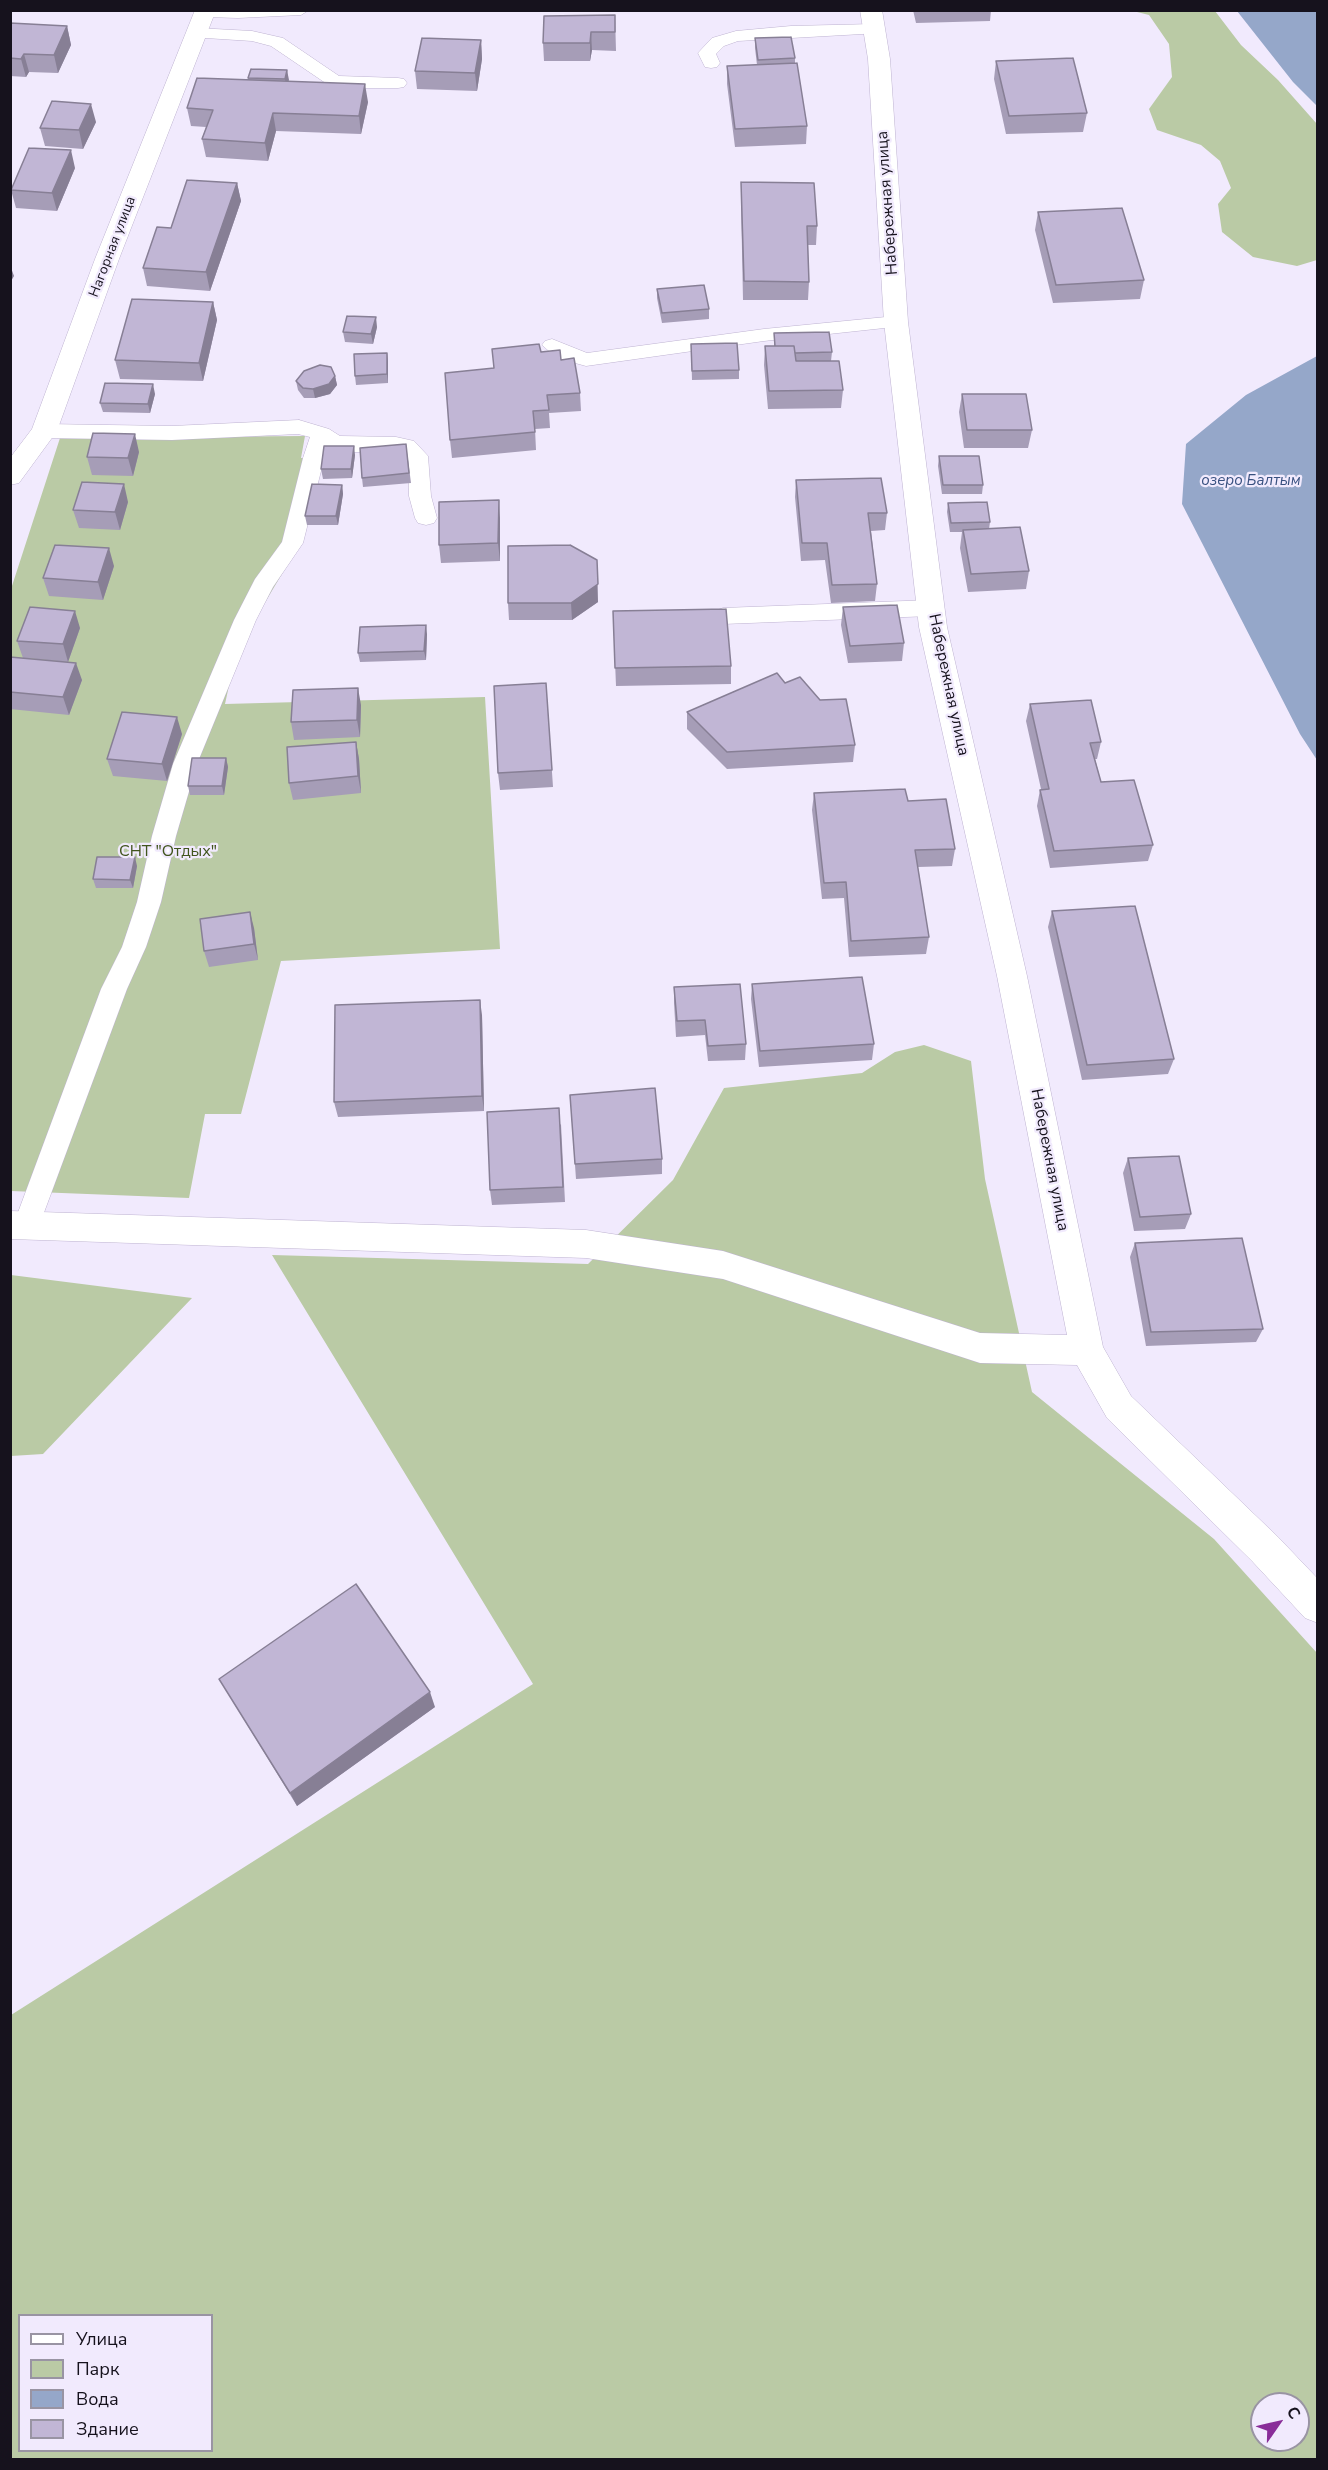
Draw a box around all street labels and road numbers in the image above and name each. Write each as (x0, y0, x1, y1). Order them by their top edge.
street label: Набережная улица (873, 130, 903, 276)
street label: Нагорная улица (86, 194, 140, 300)
street label: Набережная улица (924, 612, 972, 758)
street label: Набережная улица (1026, 1087, 1072, 1233)

